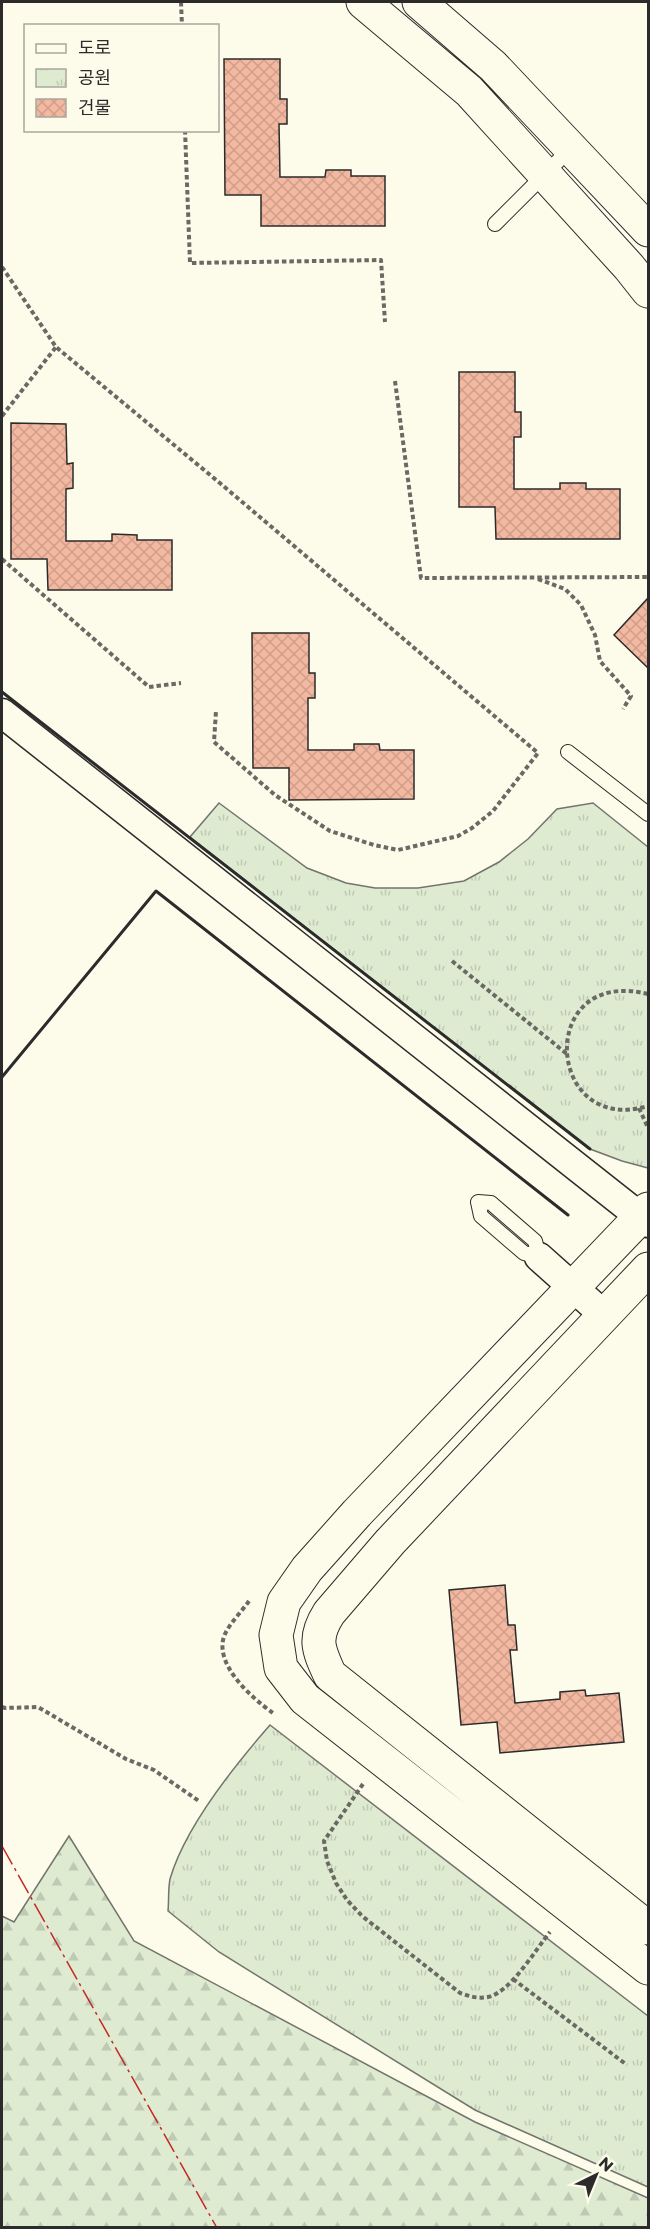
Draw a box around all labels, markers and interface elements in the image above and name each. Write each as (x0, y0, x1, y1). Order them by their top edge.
legend (24, 24, 219, 132)
text: 도로 (78, 37, 111, 59)
text: 공원 (78, 67, 111, 89)
text: 건물 (78, 97, 111, 119)
north arrow (566, 2145, 626, 2205)
text: N (595, 2153, 617, 2176)

